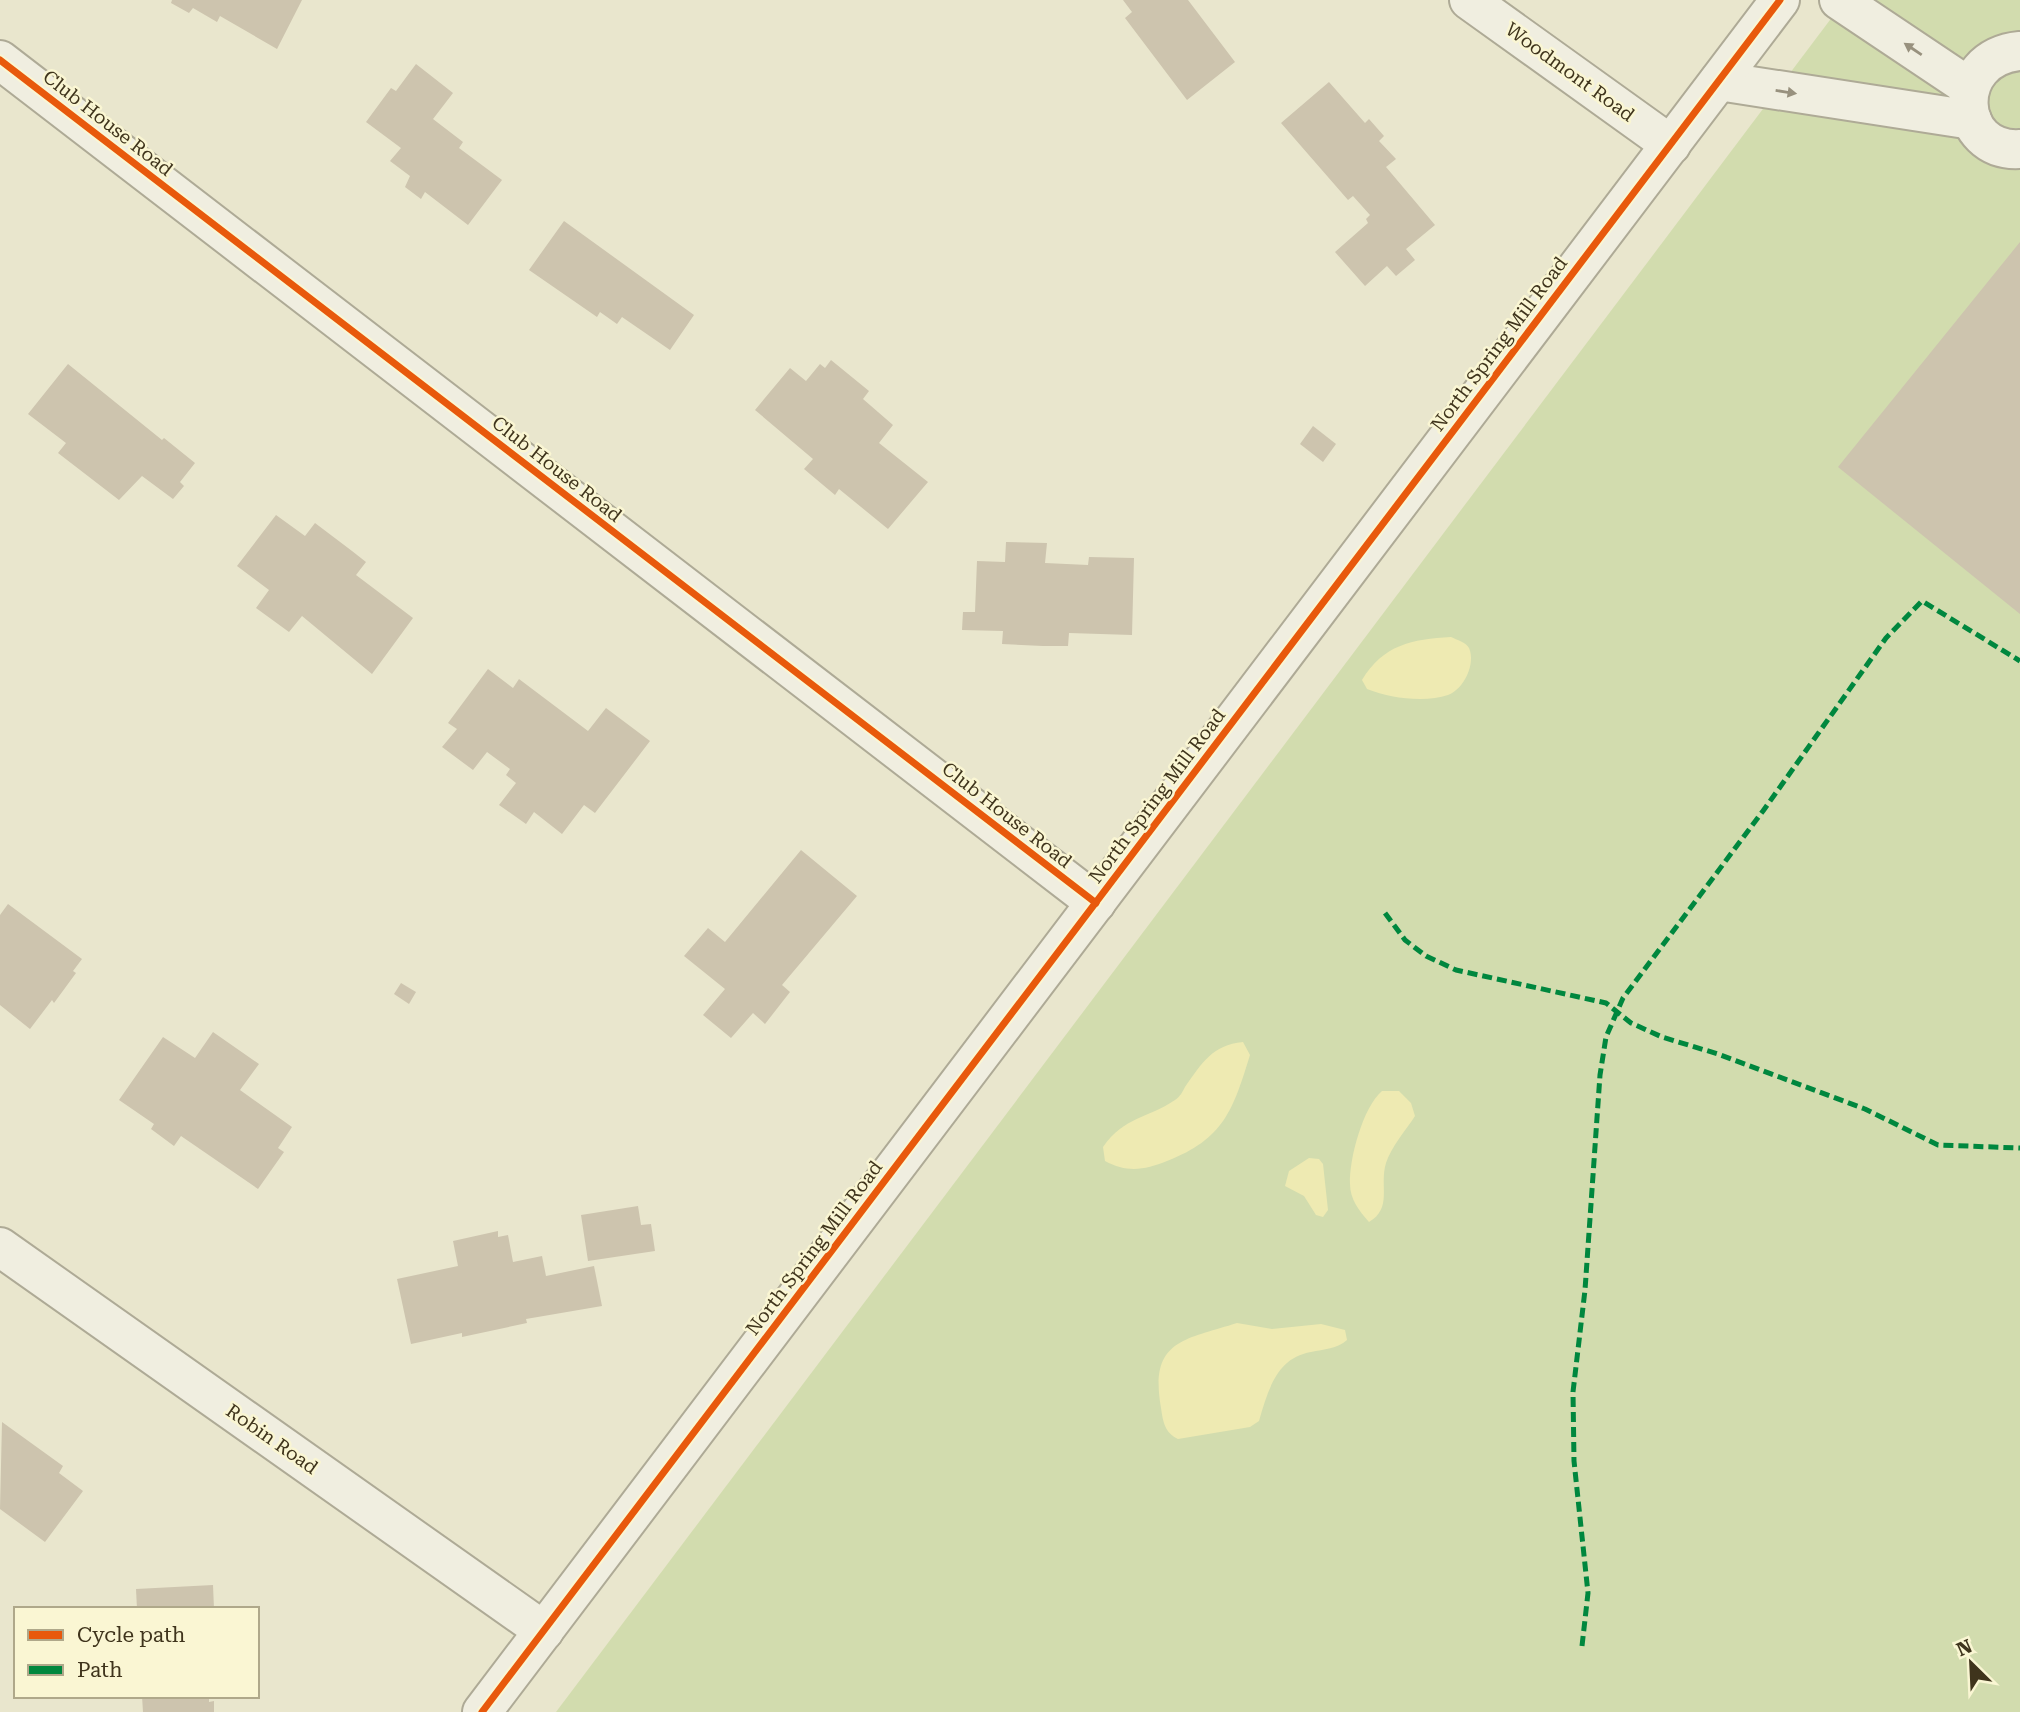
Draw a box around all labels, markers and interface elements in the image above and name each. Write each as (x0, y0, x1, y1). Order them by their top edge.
street label: Woodmont Road (1501, 17, 1639, 127)
one-way arrow (1903, 43, 1922, 56)
street label: Club House Road (38, 65, 178, 181)
one-way arrow (1775, 87, 1797, 98)
street label: North Spring Mill Road (1426, 252, 1572, 436)
street label: Club House Road (487, 411, 627, 527)
street label: North Spring Mill Road (1084, 704, 1230, 888)
street label: Club House Road (937, 757, 1077, 873)
street label: North Spring Mill Road (741, 1156, 887, 1340)
street label: Robin Road (222, 1399, 322, 1479)
legend (14, 1607, 259, 1698)
text: Cycle path (77, 1623, 186, 1647)
north arrow (1936, 1628, 2006, 1698)
text: N (1953, 1634, 1976, 1661)
text: Path (77, 1658, 123, 1682)

